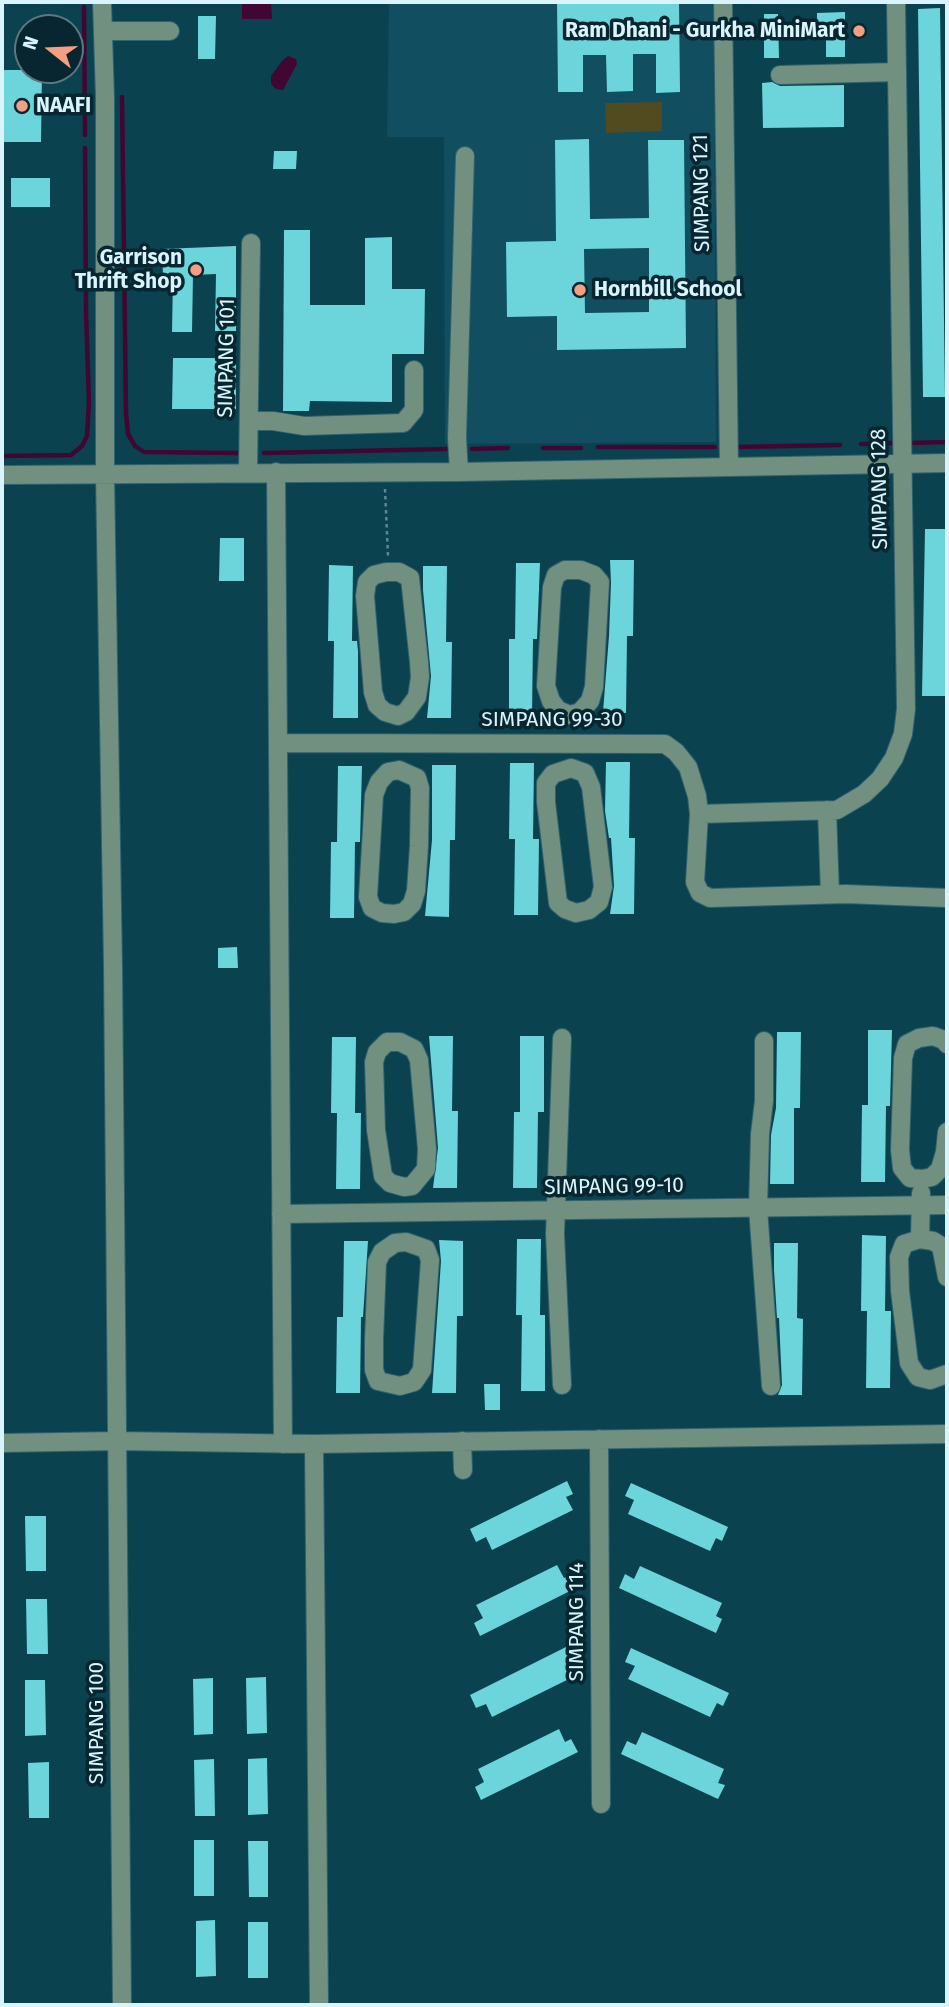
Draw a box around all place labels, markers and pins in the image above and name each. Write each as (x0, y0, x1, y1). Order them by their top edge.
place label: Ram Dhani - Gurkha MiniMart (565, 18, 845, 44)
marker: Ram Dhani - Gurkha MiniMart (851, 23, 867, 39)
place label: NAAFI (36, 93, 91, 119)
marker: NAAFI (14, 98, 30, 114)
place label: Garrison Thrift Shop (75, 245, 182, 295)
marker: Garrison Thrift Shop (188, 262, 204, 278)
place label: Hornbill School (594, 277, 742, 303)
marker: Hornbill School (572, 282, 588, 298)

